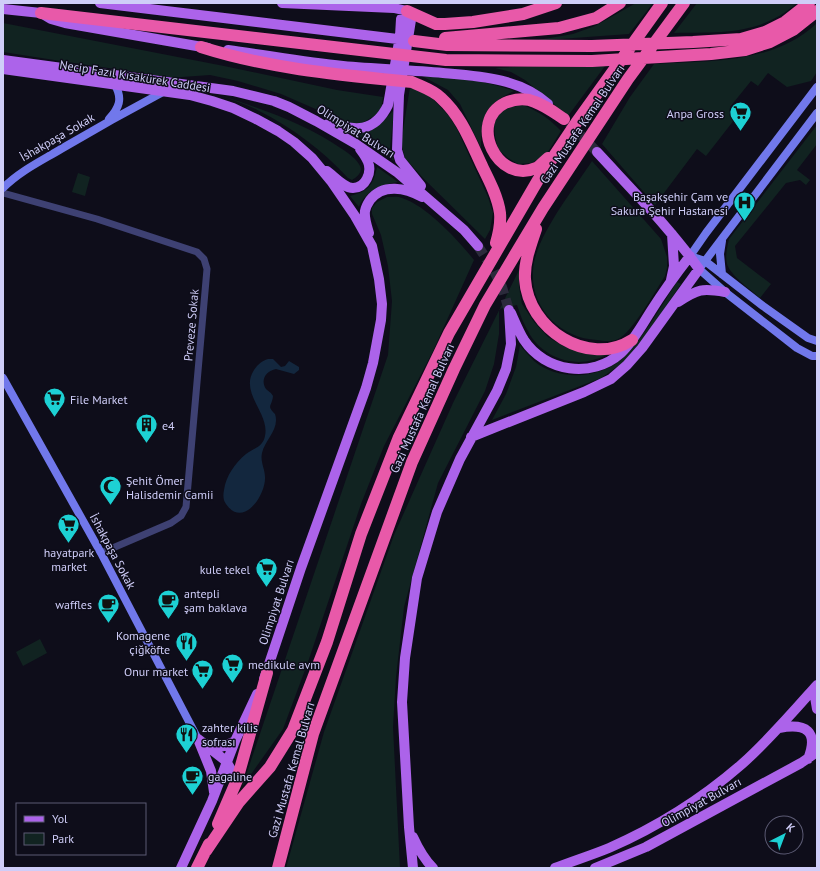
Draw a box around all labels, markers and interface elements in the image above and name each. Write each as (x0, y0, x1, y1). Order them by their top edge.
street label: Necip Fazıl Kısakürek Caddesi (59, 57, 211, 95)
street label: Gazi Mustafa Kemal Bulvarı (537, 62, 627, 186)
supermarket icon: Anpa Gross (727, 100, 753, 133)
street label: Olimpiyat Bulvarı (314, 101, 398, 161)
place label: Anpa Gross (667, 106, 724, 121)
street label: İshakpaşa Sokak (17, 109, 97, 164)
place label: Başakşehir Çam ve Sakura Şehir Hastanesi (611, 189, 728, 218)
hospital icon: Başakşehir Çam ve Sakura Şehir Hastanesi (731, 190, 757, 223)
street label: Preveze Sokak (180, 288, 202, 362)
street label: Gazi Mustafa Kemal Bulvarı (387, 341, 457, 475)
supermarket icon: File Market (42, 386, 68, 419)
place label: File Market (70, 392, 128, 407)
building icon: e4 (133, 412, 159, 445)
place label: e4 (162, 418, 175, 433)
place label: Şehit Ömer Halisdemir Camii (126, 473, 213, 502)
mosque icon: Şehit Ömer Halisdemir Camii (98, 474, 124, 507)
street label: İshakpaşa Sokak (87, 511, 139, 592)
supermarket icon: hayatpark market (56, 512, 82, 545)
place label: hayatpark market (44, 545, 94, 574)
supermarket icon: kule tekel (253, 556, 279, 589)
street label: Olimpiyat Bulvarı (255, 557, 297, 647)
place label: kule tekel (200, 562, 250, 577)
place label: antepli şam baklava (184, 586, 247, 615)
cafe icon: antepli şam baklava (155, 587, 181, 620)
cafe icon: waffles (95, 591, 121, 624)
place label: waffles (55, 597, 92, 612)
place label: Komagene çiğköfte (116, 628, 170, 657)
restaurant icon: Komagene çiğköfte (173, 629, 199, 662)
supermarket icon: medikule avm (220, 651, 246, 684)
place label: medikule avm (248, 657, 320, 672)
supermarket icon: Onur market (190, 658, 216, 691)
place label: Onur market (124, 664, 188, 679)
street label: Gazi Mustafa Kemal Bulvarı (264, 700, 318, 840)
place label: zahter kilis sofrası (202, 720, 258, 749)
restaurant icon: zahter kilis sofrası (174, 721, 200, 754)
cafe icon: gagaline (180, 763, 206, 796)
place label: gagaline (208, 769, 252, 784)
street label: Olimpiyat Bulvarı (658, 774, 744, 830)
legend (16, 803, 146, 855)
text: Yol (52, 811, 68, 826)
north arrow (764, 815, 804, 855)
text: K (783, 820, 798, 835)
text: Park (52, 831, 74, 846)

